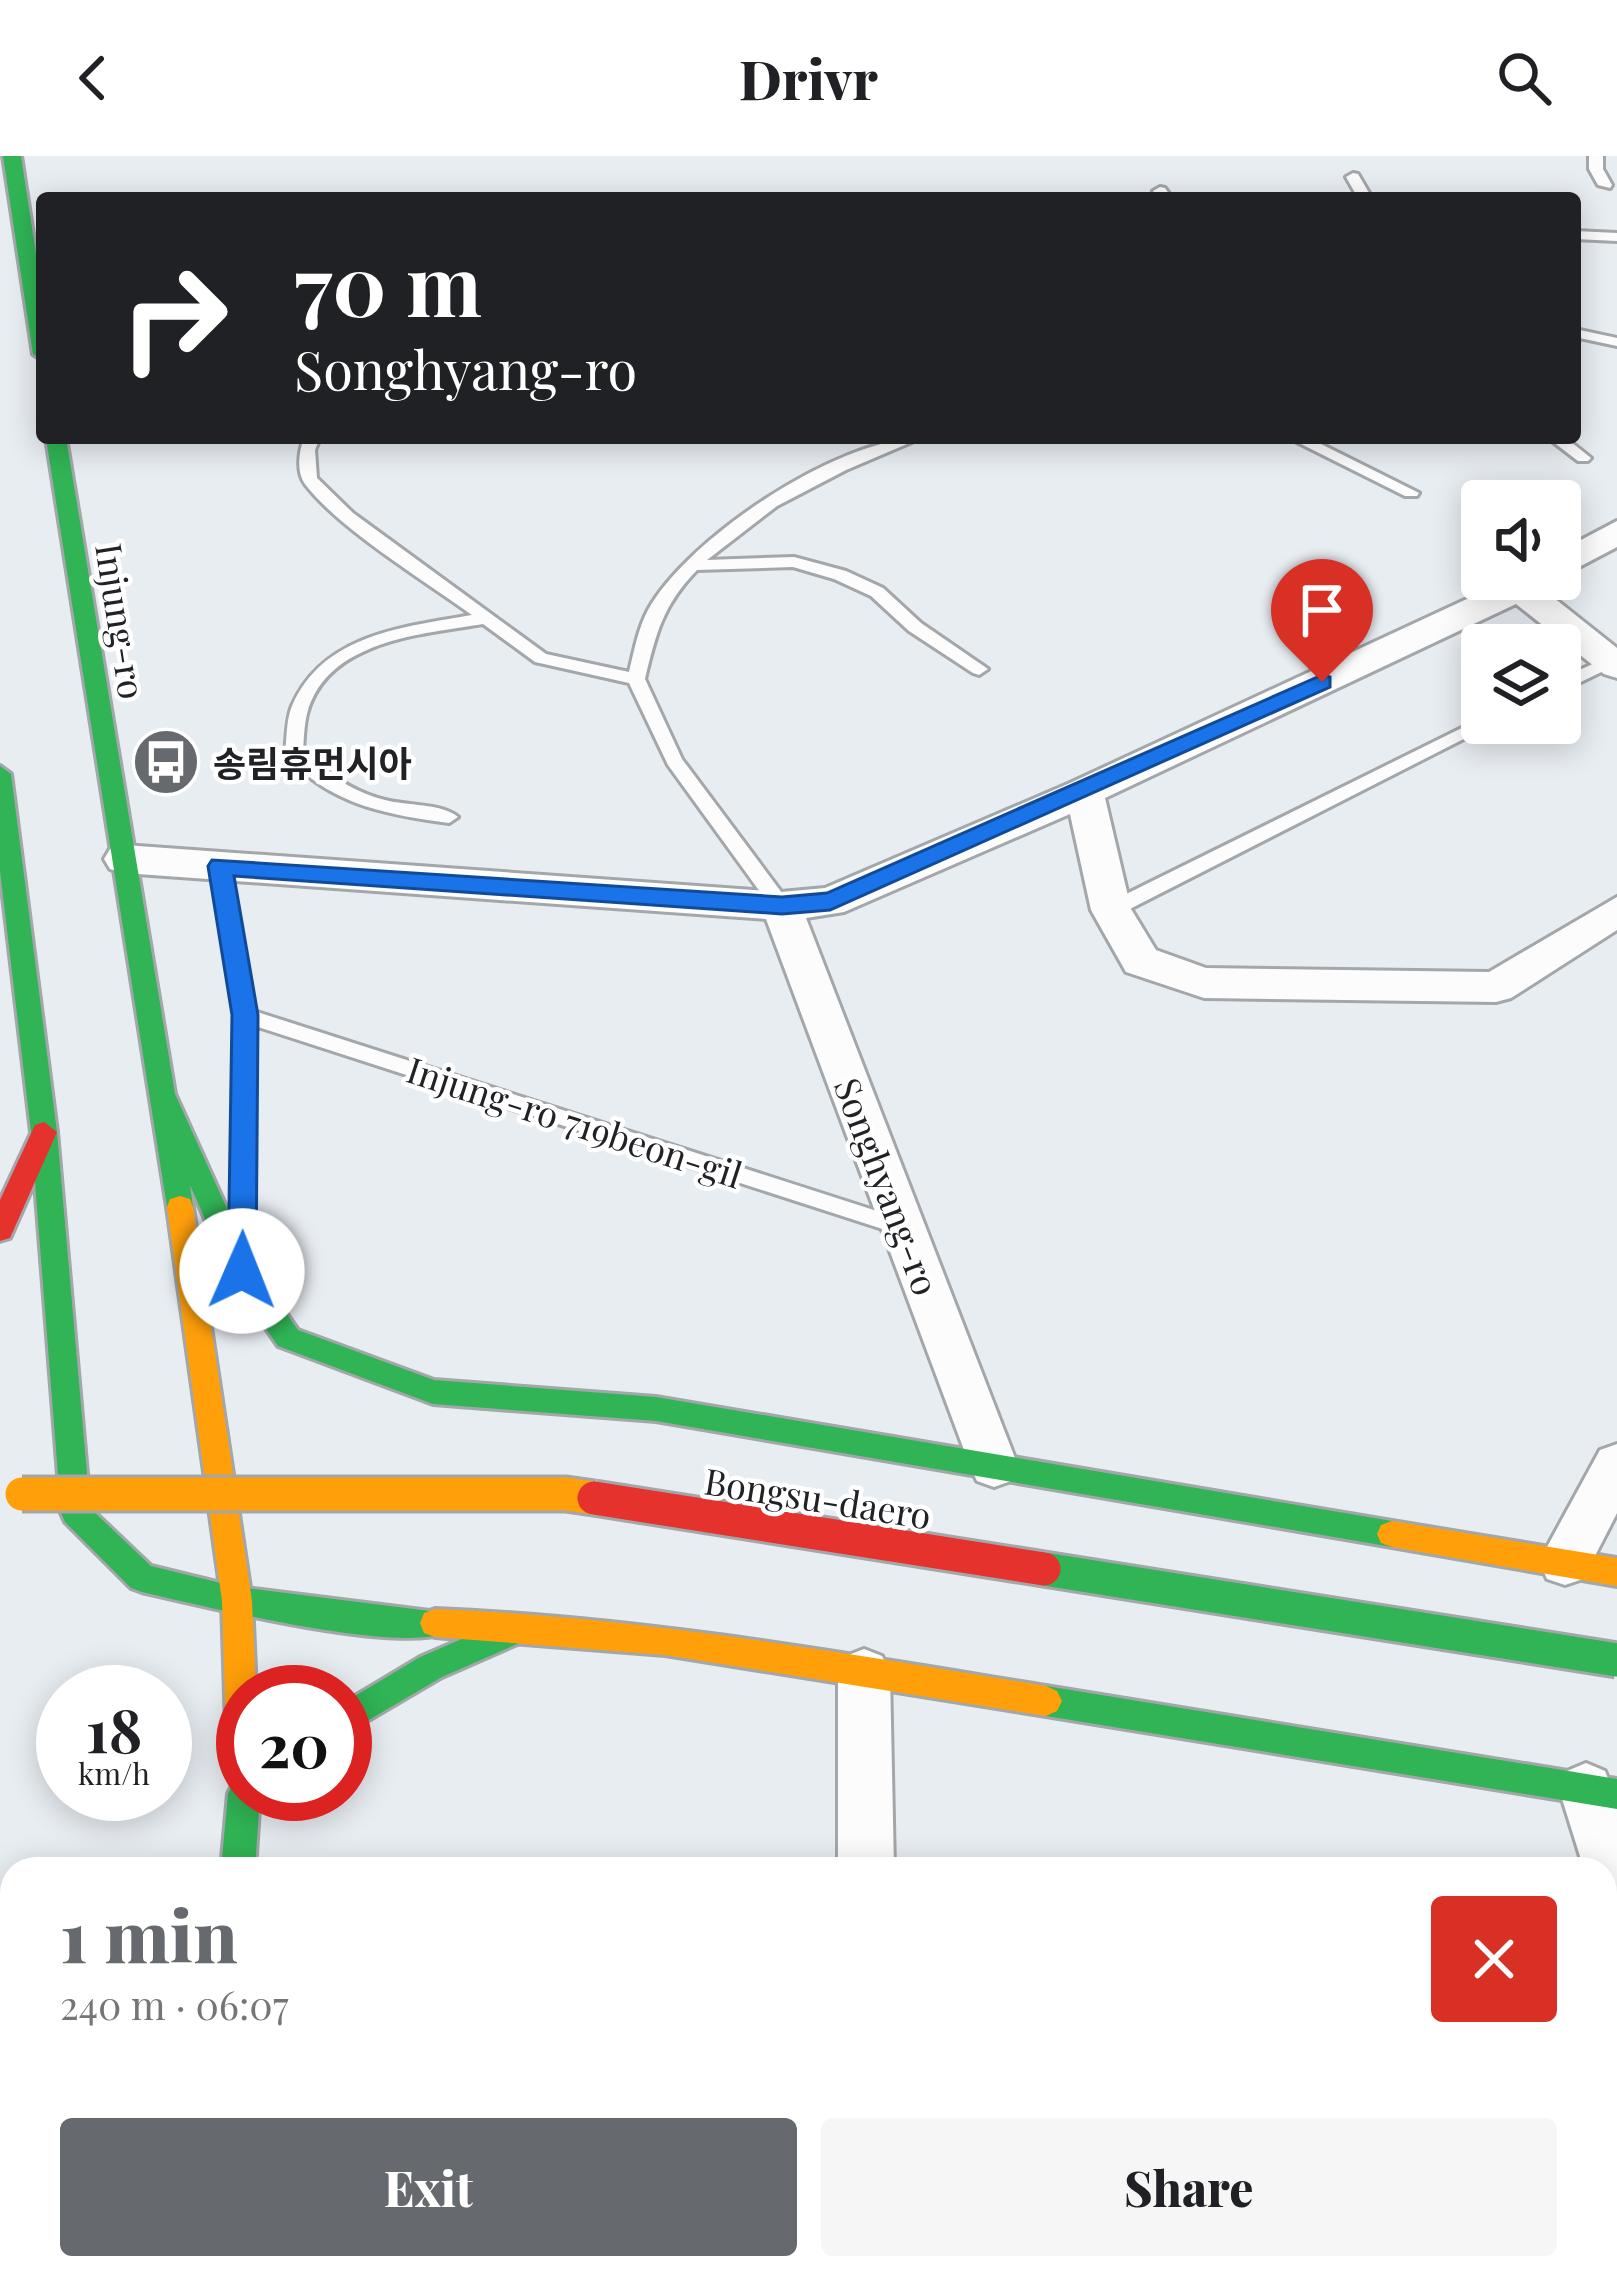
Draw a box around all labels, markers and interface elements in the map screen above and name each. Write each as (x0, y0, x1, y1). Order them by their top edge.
text: Drivr (739, 42, 878, 114)
icon: back (60, 45, 126, 111)
icon: search (1491, 45, 1557, 111)
text: 70 m (294, 226, 482, 338)
icon: right (96, 240, 252, 396)
text: Songhyang-ro (294, 333, 637, 405)
map controls (1461, 480, 1581, 744)
button: sound (1461, 480, 1581, 600)
street label: Injung-ro (86, 540, 158, 702)
pin (1271, 559, 1373, 682)
icon: arrive (1289, 577, 1355, 643)
button: layers (1461, 624, 1581, 744)
bus stop icon: 송림휴먼시아 (131, 727, 201, 797)
place label: 송림휴먼시아 (213, 738, 412, 786)
street label: Injung-ro 719beon-gil (401, 1044, 749, 1198)
street label: Songhyang-ro (825, 1071, 951, 1301)
position arrow (179, 1208, 305, 1334)
street label: Bongsu-daero (701, 1455, 935, 1539)
speed limit sign: 20 (216, 1665, 372, 1821)
text: 18 (86, 1688, 142, 1768)
text: km/h (78, 1753, 150, 1793)
text: 1 min (60, 1885, 238, 1981)
button: close (1431, 1896, 1557, 2022)
text: 240 m · 06:07 (60, 1978, 289, 2030)
button: Exit (60, 2118, 797, 2256)
button: Share (821, 2118, 1557, 2256)

